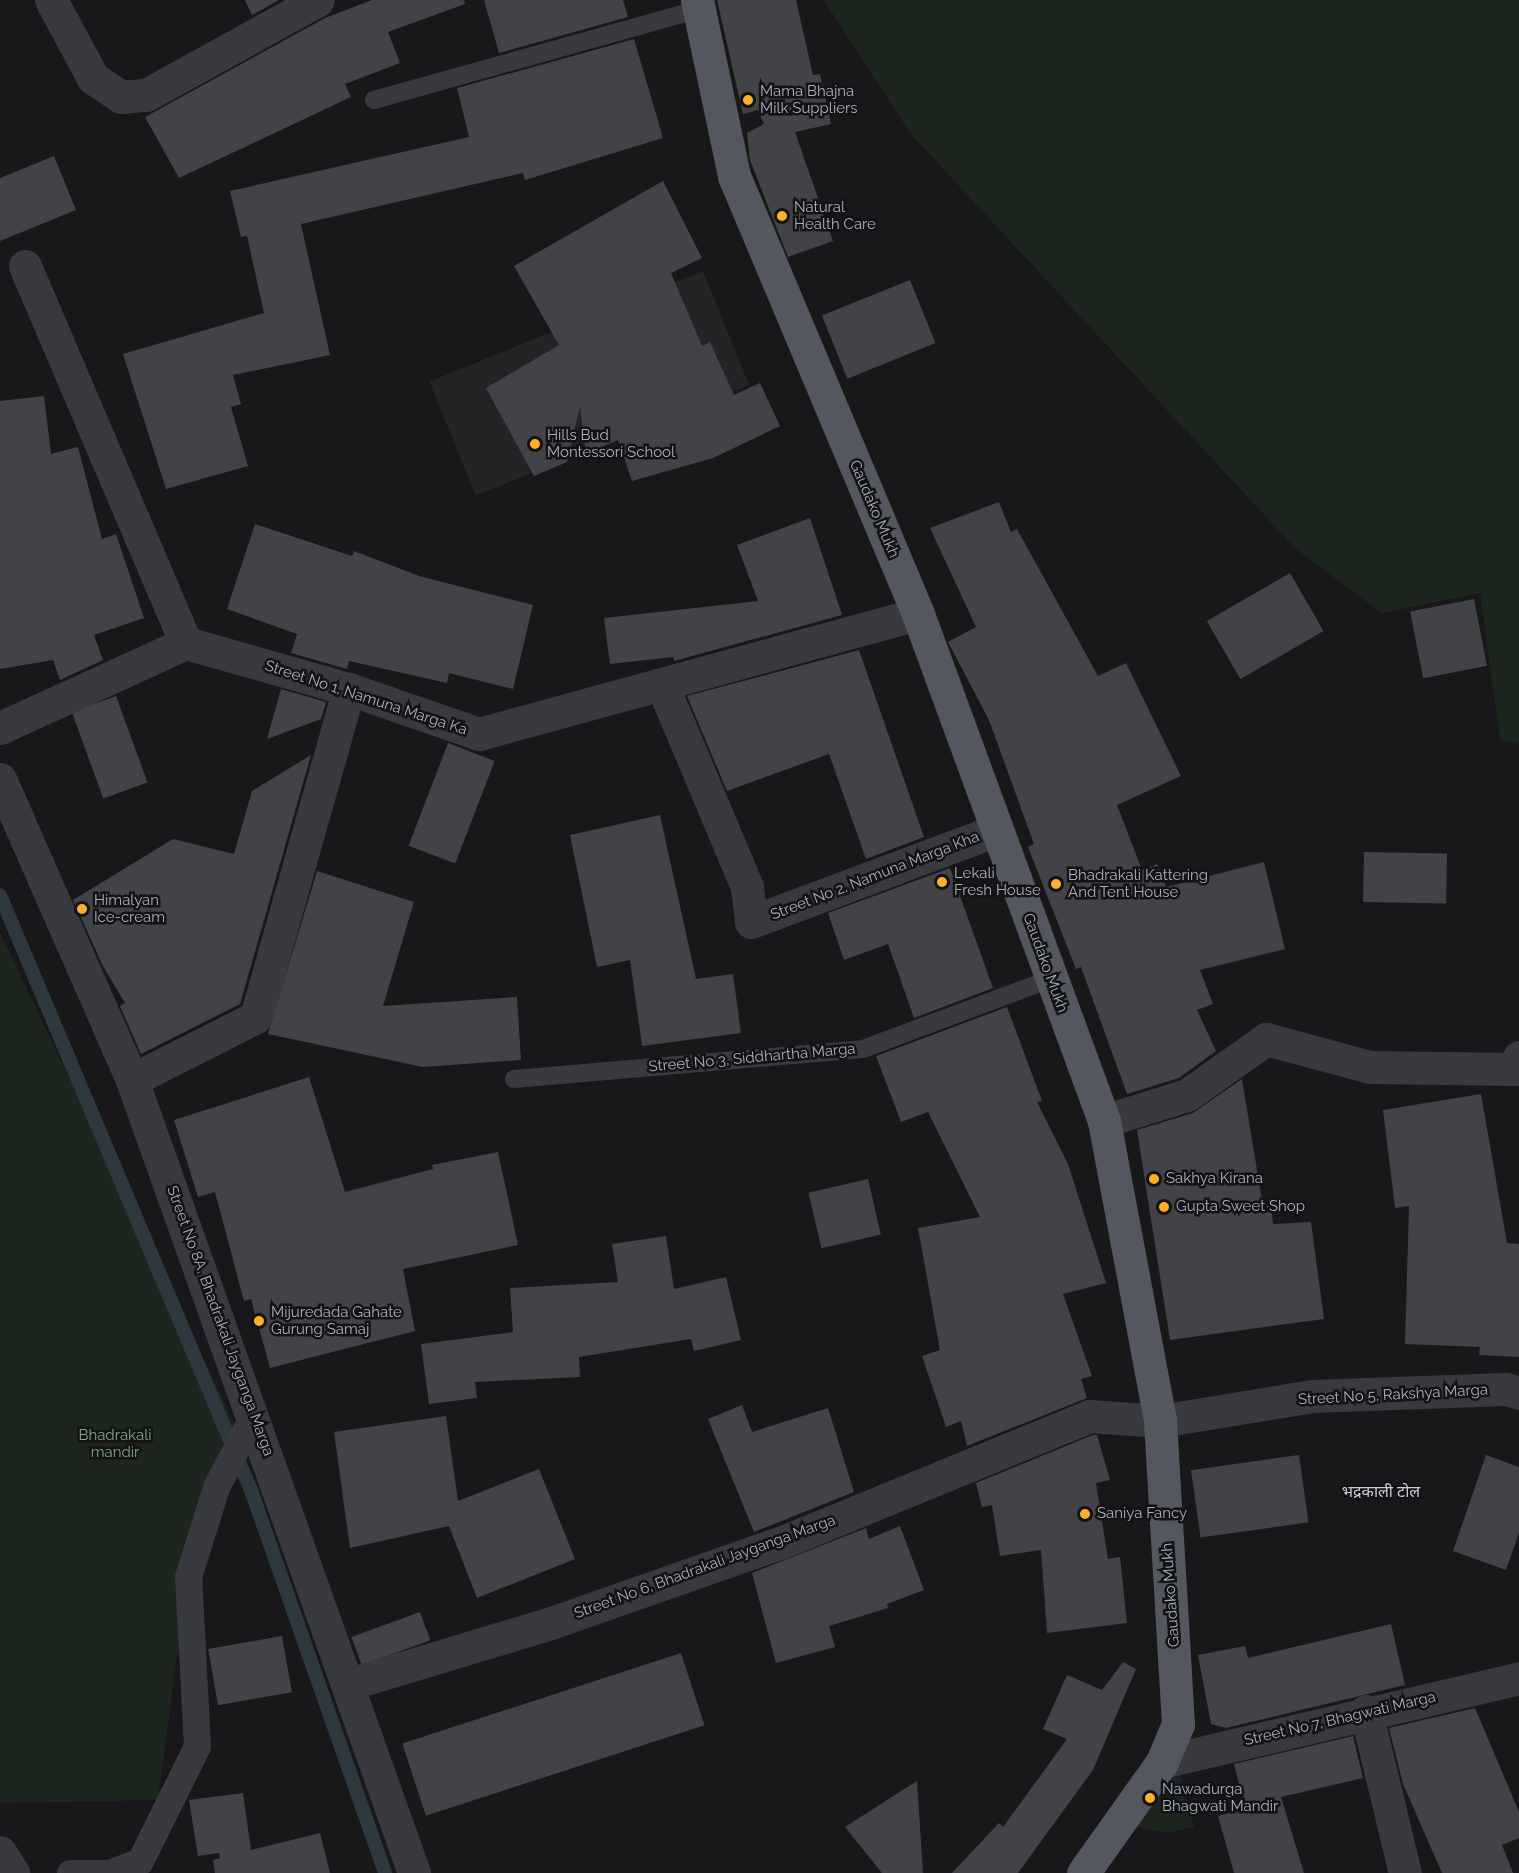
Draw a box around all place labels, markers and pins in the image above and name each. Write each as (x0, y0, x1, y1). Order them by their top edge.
place label: Mama Bhajna Milk Suppliers (760, 82, 857, 117)
marker: Mama Bhajna Milk Suppliers (741, 93, 755, 107)
place label: Natural Health Care (794, 198, 876, 233)
marker: Natural Health Care (775, 209, 789, 223)
place label: Hills Bud Montessori School (547, 426, 675, 461)
marker: Hills Bud Montessori School (528, 437, 542, 451)
place label: Lekali Fresh House (954, 864, 1041, 899)
place label: Bhadrakali Kattering And Tent House (1068, 866, 1208, 901)
marker: Lekali Fresh House (935, 875, 949, 889)
marker: Bhadrakali Kattering And Tent House (1049, 877, 1063, 891)
place label: Himalyan Ice-cream (94, 891, 165, 926)
marker: Himalyan Ice-cream (75, 902, 89, 916)
place label: Sakhya Kirana (1166, 1170, 1263, 1188)
marker: Sakhya Kirana (1147, 1172, 1161, 1186)
place label: Gupta Sweet Shop (1176, 1198, 1305, 1216)
marker: Gupta Sweet Shop (1157, 1200, 1171, 1214)
place label: Mijuredada Gahate Gurung Samaj (271, 1303, 402, 1338)
marker: Mijuredada Gahate Gurung Samaj (252, 1314, 266, 1328)
place label: Saniya Fancy (1097, 1505, 1187, 1523)
marker: Saniya Fancy (1078, 1507, 1092, 1521)
place label: Nawadurga Bhagwati Mandir (1162, 1780, 1278, 1815)
marker: Nawadurga Bhagwati Mandir (1143, 1791, 1157, 1805)

